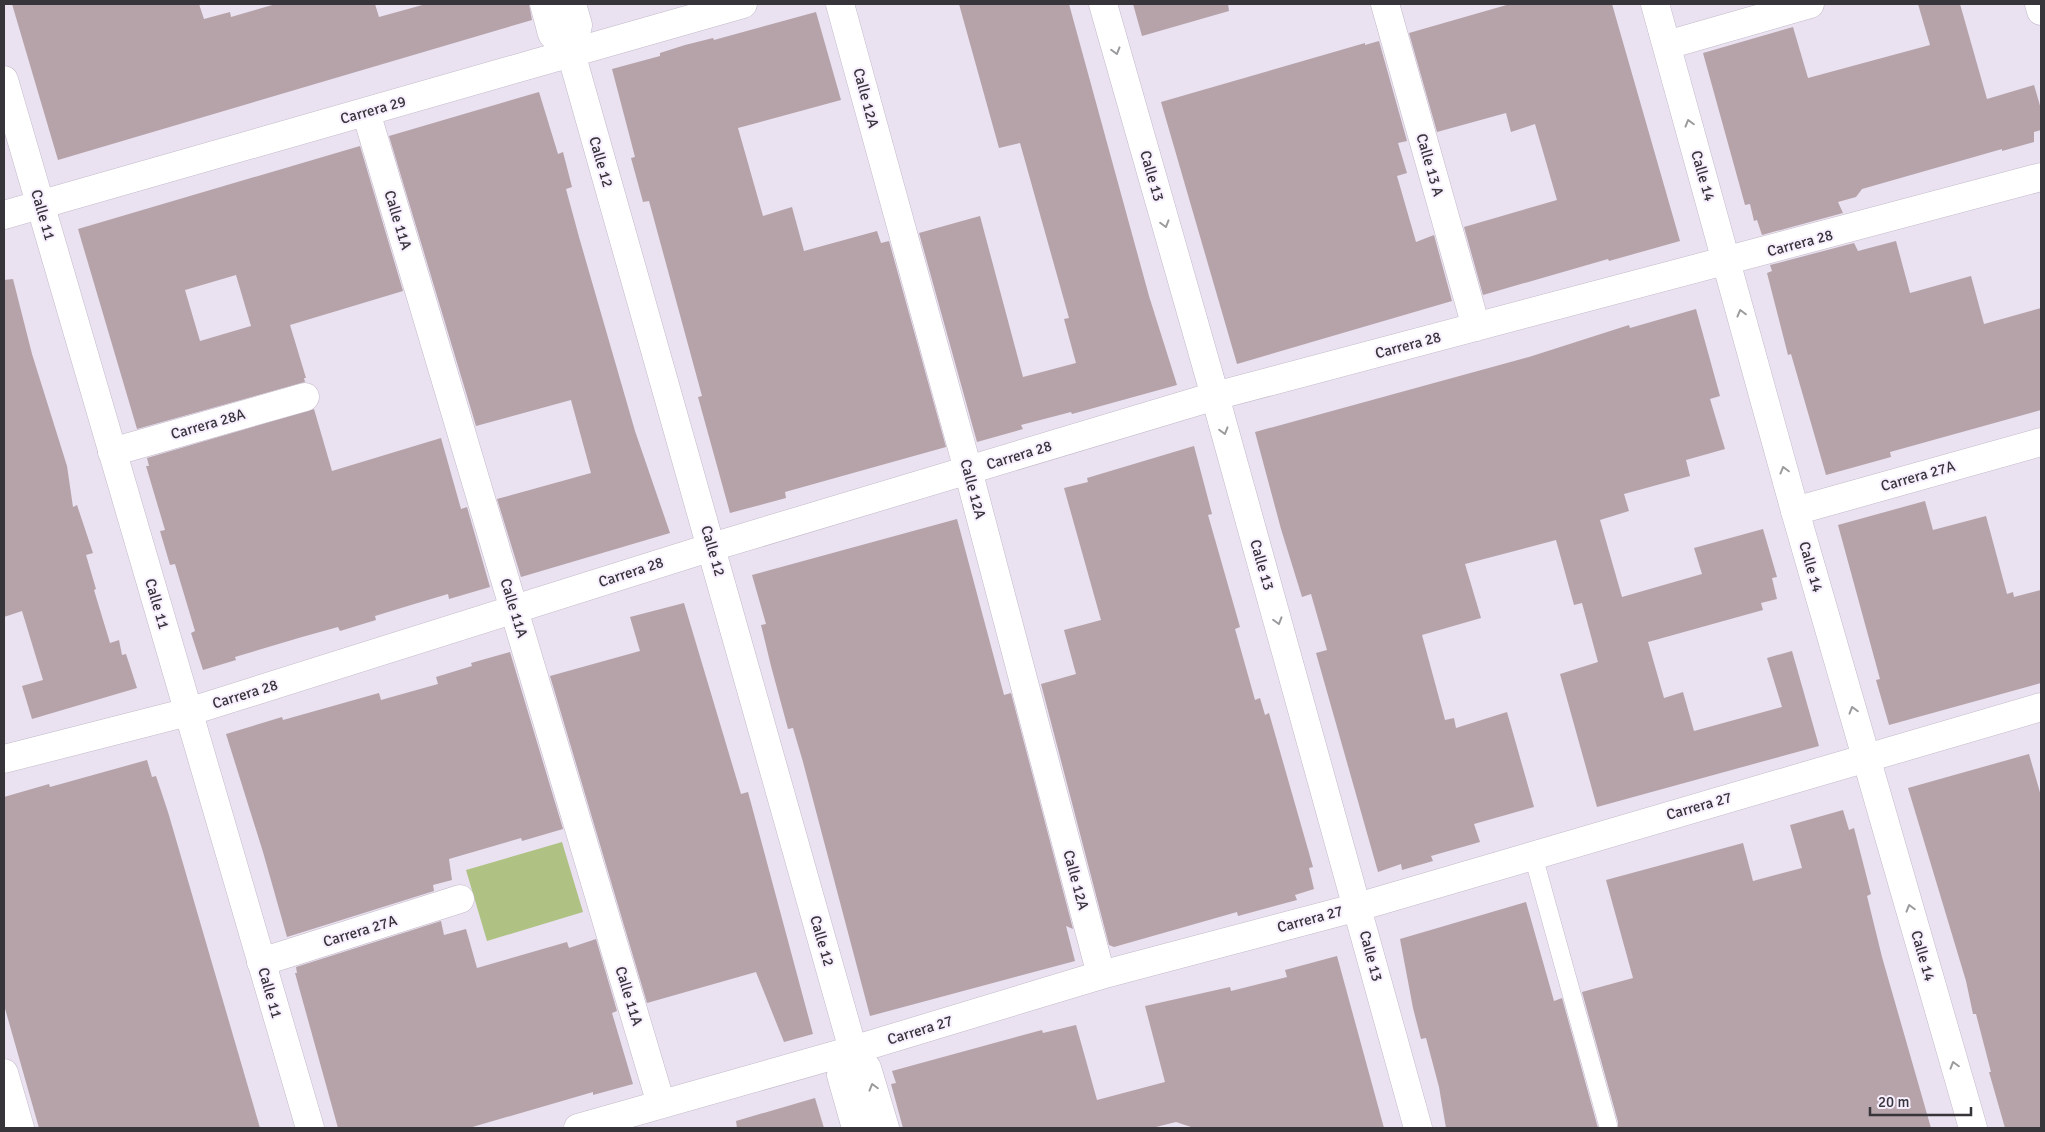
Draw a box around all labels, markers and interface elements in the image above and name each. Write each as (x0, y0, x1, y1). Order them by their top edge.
one-way arrow (1110, 46, 1121, 55)
street label: Calle 12A (849, 66, 883, 130)
street label: Carrera 29 (338, 92, 408, 128)
one-way arrow (1684, 119, 1694, 127)
street label: Calle 13 A (1412, 131, 1448, 199)
street label: Calle 12 (585, 134, 617, 190)
street label: Calle 13 (1136, 148, 1168, 204)
street label: Calle 14 (1687, 148, 1719, 204)
street label: Calle 11 (27, 187, 59, 243)
street label: Calle 11A (380, 188, 416, 252)
one-way arrow (1160, 219, 1170, 227)
street label: Carrera 28 (1765, 226, 1835, 260)
one-way arrow (1737, 310, 1747, 318)
street label: Carrera 28 (1373, 328, 1443, 362)
street label: Carrera 28A (169, 405, 247, 443)
one-way arrow (1219, 426, 1229, 434)
street label: Carrera 28 (984, 437, 1054, 473)
street label: Calle 12A (956, 457, 990, 521)
street label: Carrera 27A (1879, 457, 1957, 495)
one-way arrow (1779, 466, 1790, 474)
street label: Calle 12 (697, 523, 729, 579)
street label: Calle 13 (1246, 537, 1278, 593)
street label: Calle 14 (1795, 539, 1827, 595)
street label: Carrera 28 (596, 553, 666, 591)
street label: Calle 11 (141, 576, 173, 632)
street label: Calle 11A (496, 576, 532, 640)
one-way arrow (1272, 616, 1282, 624)
street label: Carrera 28 (210, 676, 280, 712)
one-way arrow (1848, 706, 1859, 715)
street label: Carrera 27 (1664, 788, 1734, 824)
street label: Calle 12A (1059, 848, 1093, 912)
street label: Carrera 27 (1275, 902, 1345, 936)
one-way arrow (1905, 905, 1915, 913)
street label: Carrera 27A (321, 911, 399, 951)
street label: Calle 12 (806, 913, 838, 969)
street label: Calle 14 (1907, 928, 1939, 984)
street label: Calle 13 (1356, 929, 1386, 983)
street label: Calle 11A (611, 964, 647, 1028)
street label: Calle 11 (254, 965, 286, 1021)
street label: Carrera 27 (885, 1012, 955, 1048)
one-way arrow (1950, 1061, 1960, 1069)
one-way arrow (868, 1083, 878, 1092)
scale bar (1870, 1084, 1971, 1116)
text: 20 m (1878, 1093, 1909, 1111)

